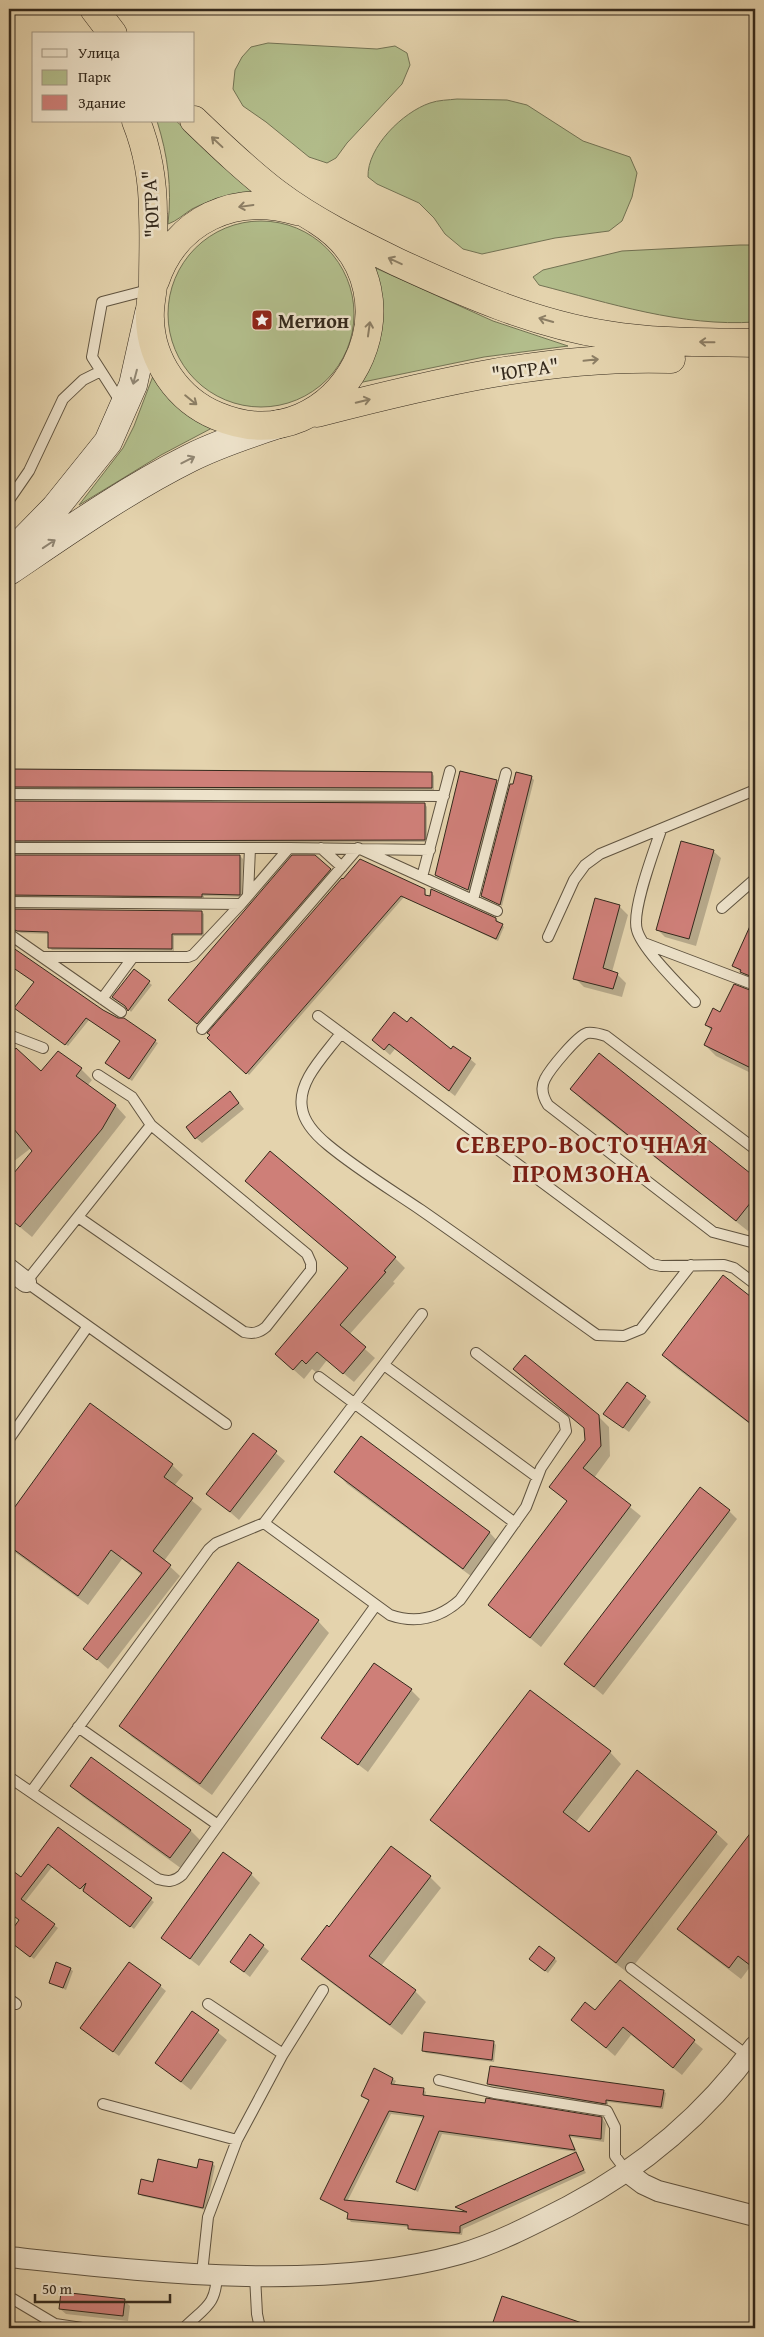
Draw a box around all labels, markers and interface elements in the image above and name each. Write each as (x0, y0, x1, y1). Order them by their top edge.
legend (32, 32, 195, 122)
text: Улица (78, 42, 121, 63)
text: Парк (78, 66, 111, 87)
text: Здание (78, 92, 126, 113)
one-way arrow (211, 136, 223, 148)
street label: "ЮГРА" (134, 170, 166, 238)
one-way arrow (238, 201, 254, 211)
one-way arrow (388, 255, 403, 265)
place label: Мегион (278, 306, 349, 335)
place icon: Мегион (250, 308, 274, 332)
one-way arrow (539, 315, 555, 325)
one-way arrow (364, 321, 374, 337)
one-way arrow (699, 337, 715, 347)
street label: "ЮГРА" (490, 350, 560, 388)
one-way arrow (583, 355, 599, 365)
one-way arrow (130, 368, 139, 384)
one-way arrow (184, 395, 197, 406)
one-way arrow (354, 396, 370, 405)
one-way arrow (180, 455, 195, 464)
one-way arrow (42, 539, 56, 549)
district label: СЕВЕРО-ВОСТОЧНАЯ ПРОМЗОНА (456, 1126, 708, 1191)
scale bar (35, 2272, 170, 2304)
text: 50 m (42, 2278, 73, 2299)

